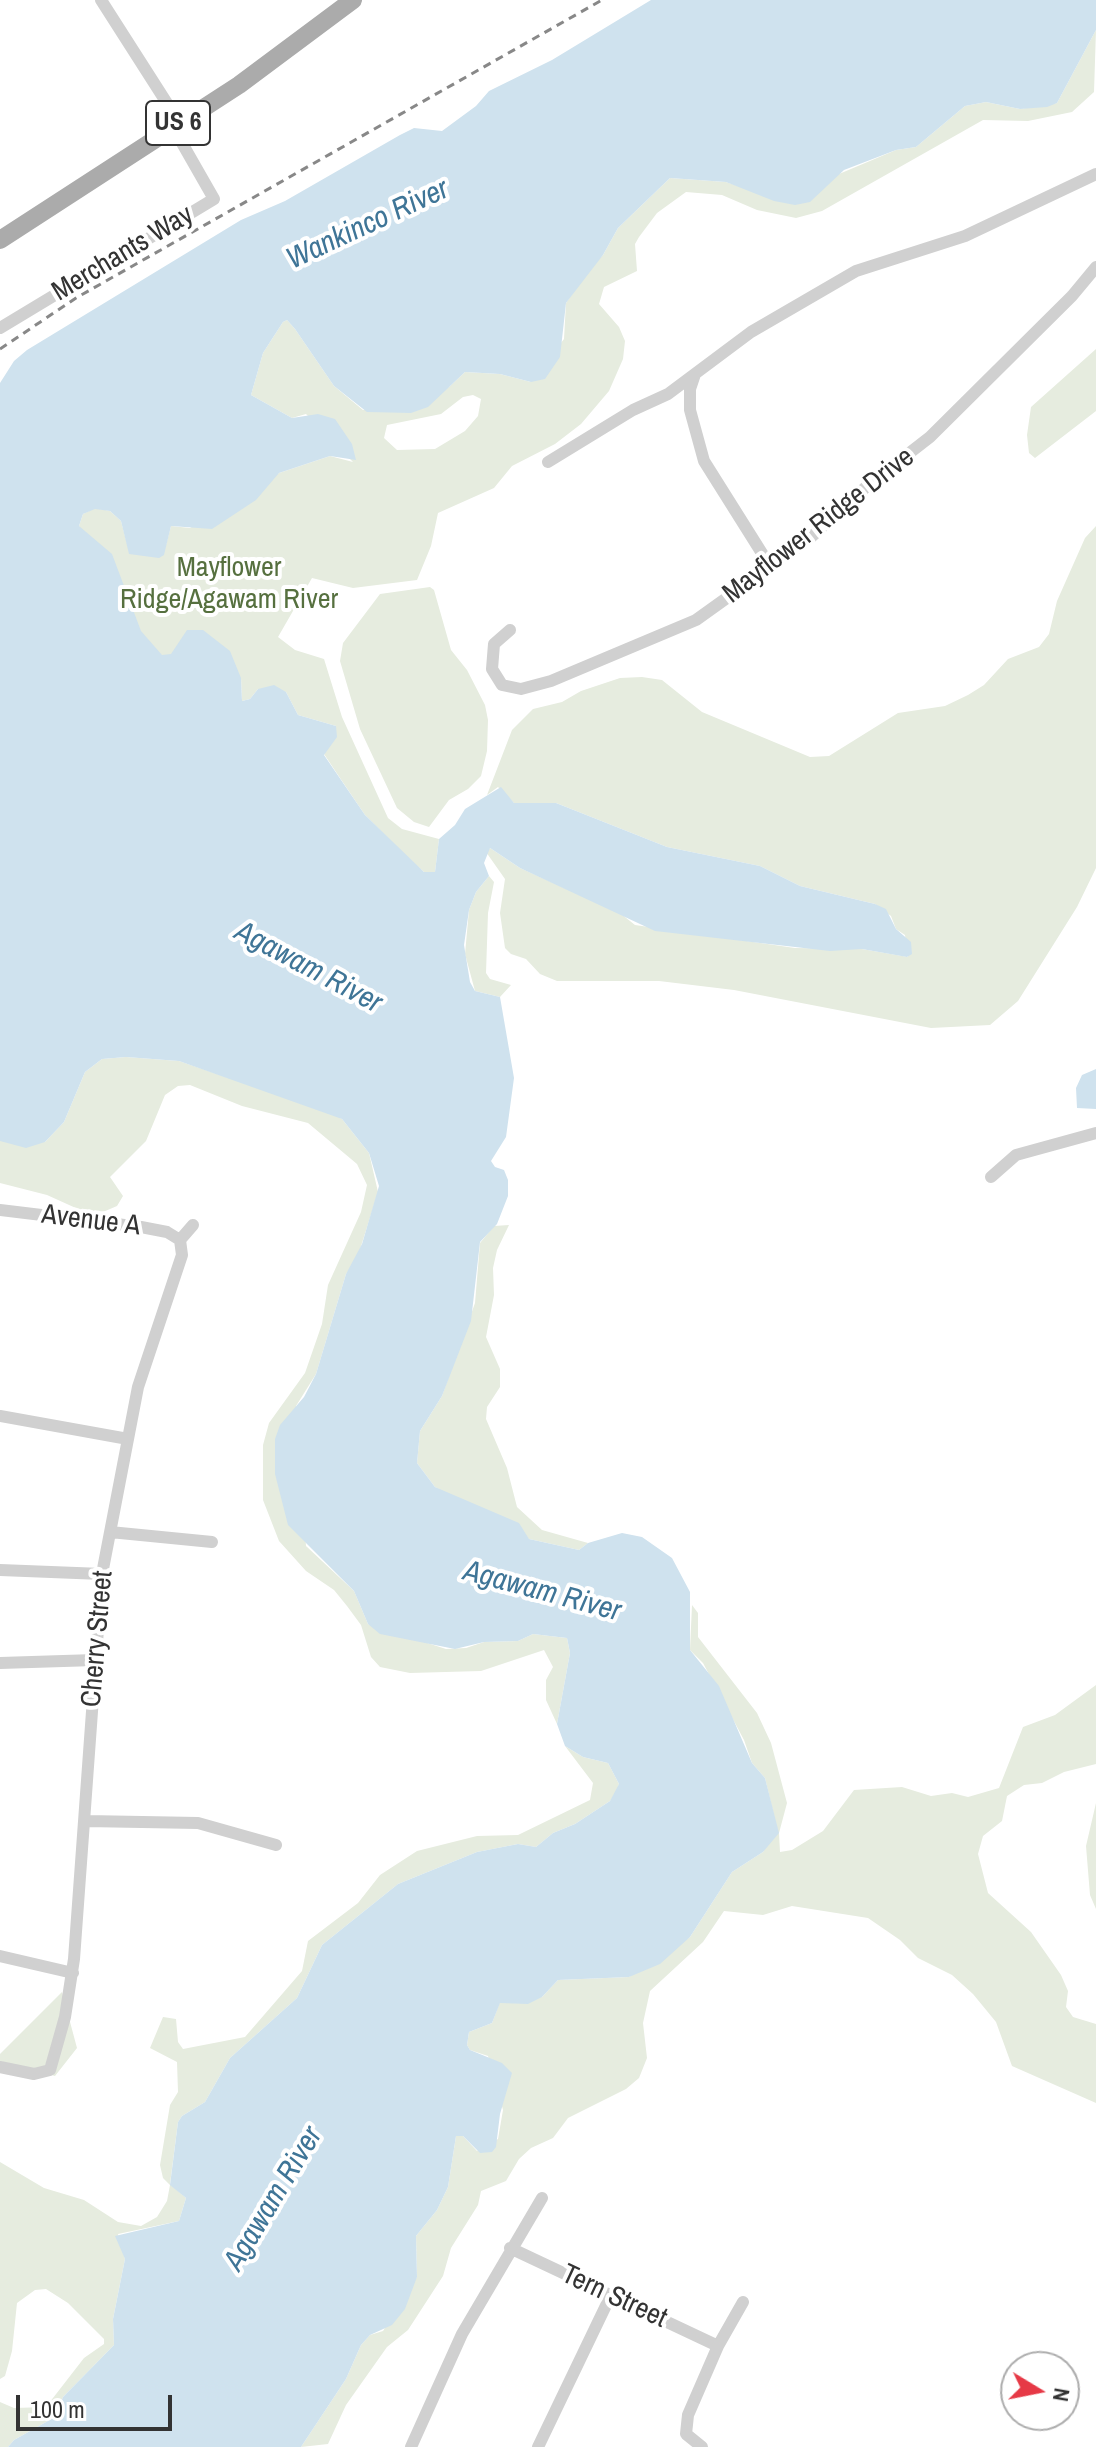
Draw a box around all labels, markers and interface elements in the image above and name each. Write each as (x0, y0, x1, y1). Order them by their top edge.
road number: US 6 (146, 101, 210, 145)
water label: Wankinco River (281, 172, 455, 278)
street label: Merchants Way (46, 199, 200, 309)
street label: Mayflower Ridge Drive (717, 441, 921, 611)
park label: Mayflower Ridge/Agawam River (120, 551, 338, 617)
water label: Agawam River (228, 914, 388, 1022)
street label: Avenue A (40, 1198, 142, 1244)
water label: Agawam River (459, 1554, 625, 1630)
street label: Cherry Street (75, 1570, 121, 1708)
water label: Agawam River (217, 2121, 331, 2277)
street label: Tern Street (556, 2258, 672, 2336)
north arrow (1000, 2351, 1080, 2431)
scale bar (20, 2379, 176, 2429)
text: N (1046, 2386, 1078, 2404)
text: 100 m (30, 2393, 85, 2425)

